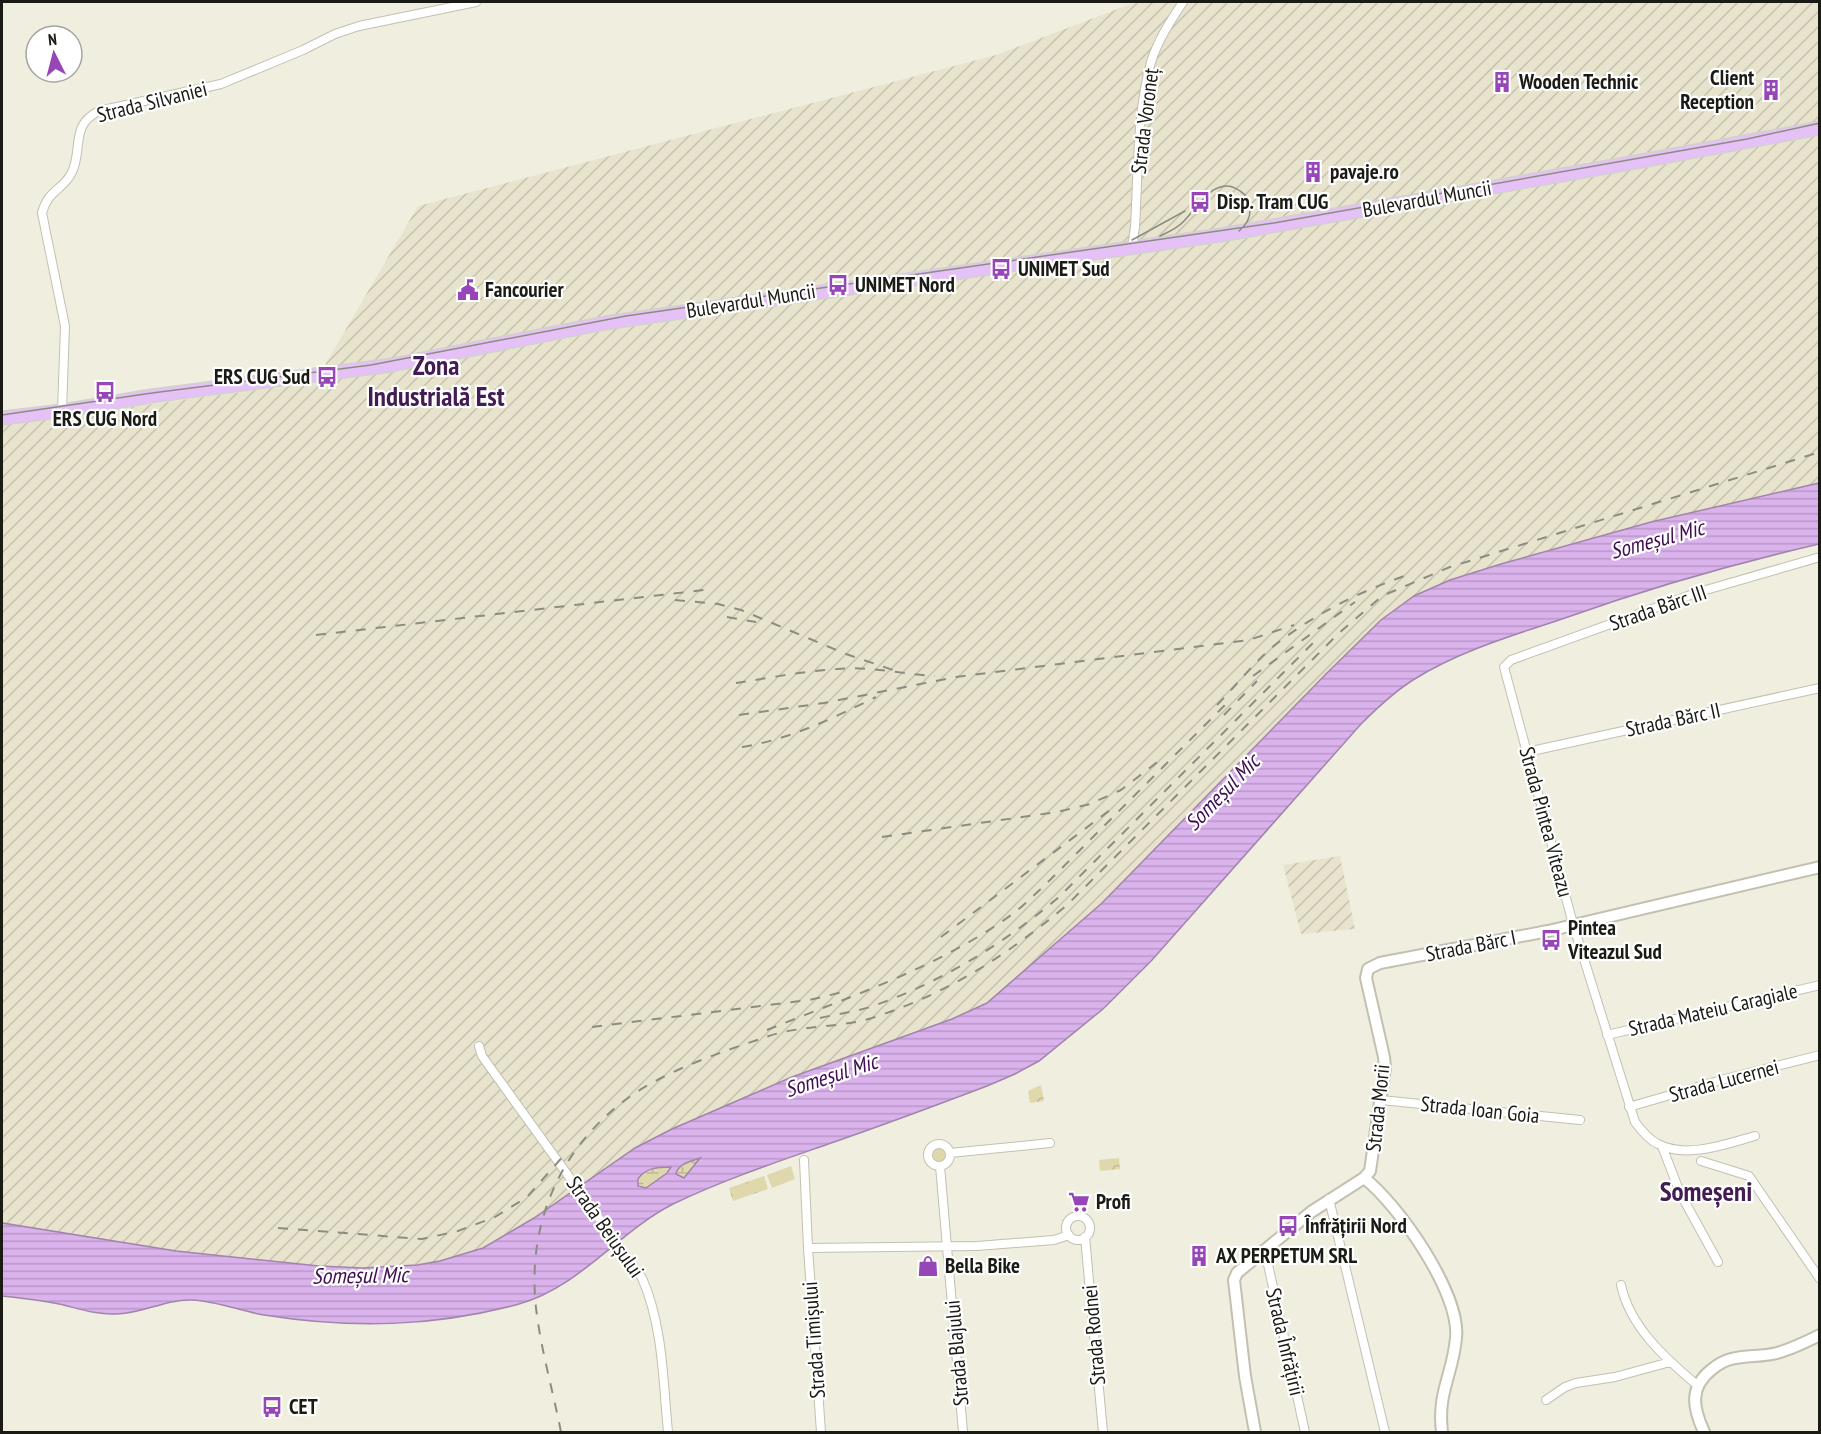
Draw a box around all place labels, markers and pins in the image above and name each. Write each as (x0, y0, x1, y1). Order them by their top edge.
place label: Client Reception (1680, 64, 1754, 115)
place label: Wooden Technic (1518, 68, 1639, 95)
building icon: Wooden Technic (1490, 70, 1514, 94)
building icon: Client Reception (1759, 78, 1783, 102)
place label: pavaje.ro (1330, 158, 1399, 185)
building icon: pavaje.ro (1301, 160, 1325, 184)
place label: Disp. Tram CUG (1217, 188, 1328, 215)
bus stop icon: Disp. Tram CUG (1188, 190, 1212, 214)
place label: UNIMET Sud (1018, 255, 1110, 282)
bus stop icon: UNIMET Sud (989, 257, 1013, 281)
place label: UNIMET Nord (855, 271, 955, 298)
bus stop icon: UNIMET Nord (826, 273, 850, 297)
place label: Fancourier (485, 276, 565, 303)
public building icon: Fancourier (456, 278, 480, 302)
place label: ERS CUG Sud (214, 363, 310, 390)
bus stop icon: ERS CUG Sud (315, 365, 339, 389)
bus stop icon: ERS CUG Nord (93, 380, 117, 404)
place label: ERS CUG Nord (53, 405, 157, 432)
place label: Pintea Viteazul Sud (1567, 914, 1662, 965)
bus stop icon: Pintea Viteazul Sud (1539, 928, 1563, 952)
place label: Profi (1096, 1188, 1131, 1215)
supermarket icon: Profi (1067, 1190, 1091, 1214)
place label: Înfrățirii Nord (1304, 1212, 1407, 1239)
bus stop icon: Înfrățirii Nord (1276, 1214, 1300, 1238)
place label: AX PERPETUM SRL (1215, 1242, 1357, 1269)
building icon: AX PERPETUM SRL (1187, 1244, 1211, 1268)
place label: Bella Bike (945, 1252, 1020, 1279)
shop icon: Bella Bike (916, 1254, 940, 1278)
place label: CET (289, 1393, 318, 1420)
bus stop icon: CET (260, 1395, 284, 1419)

